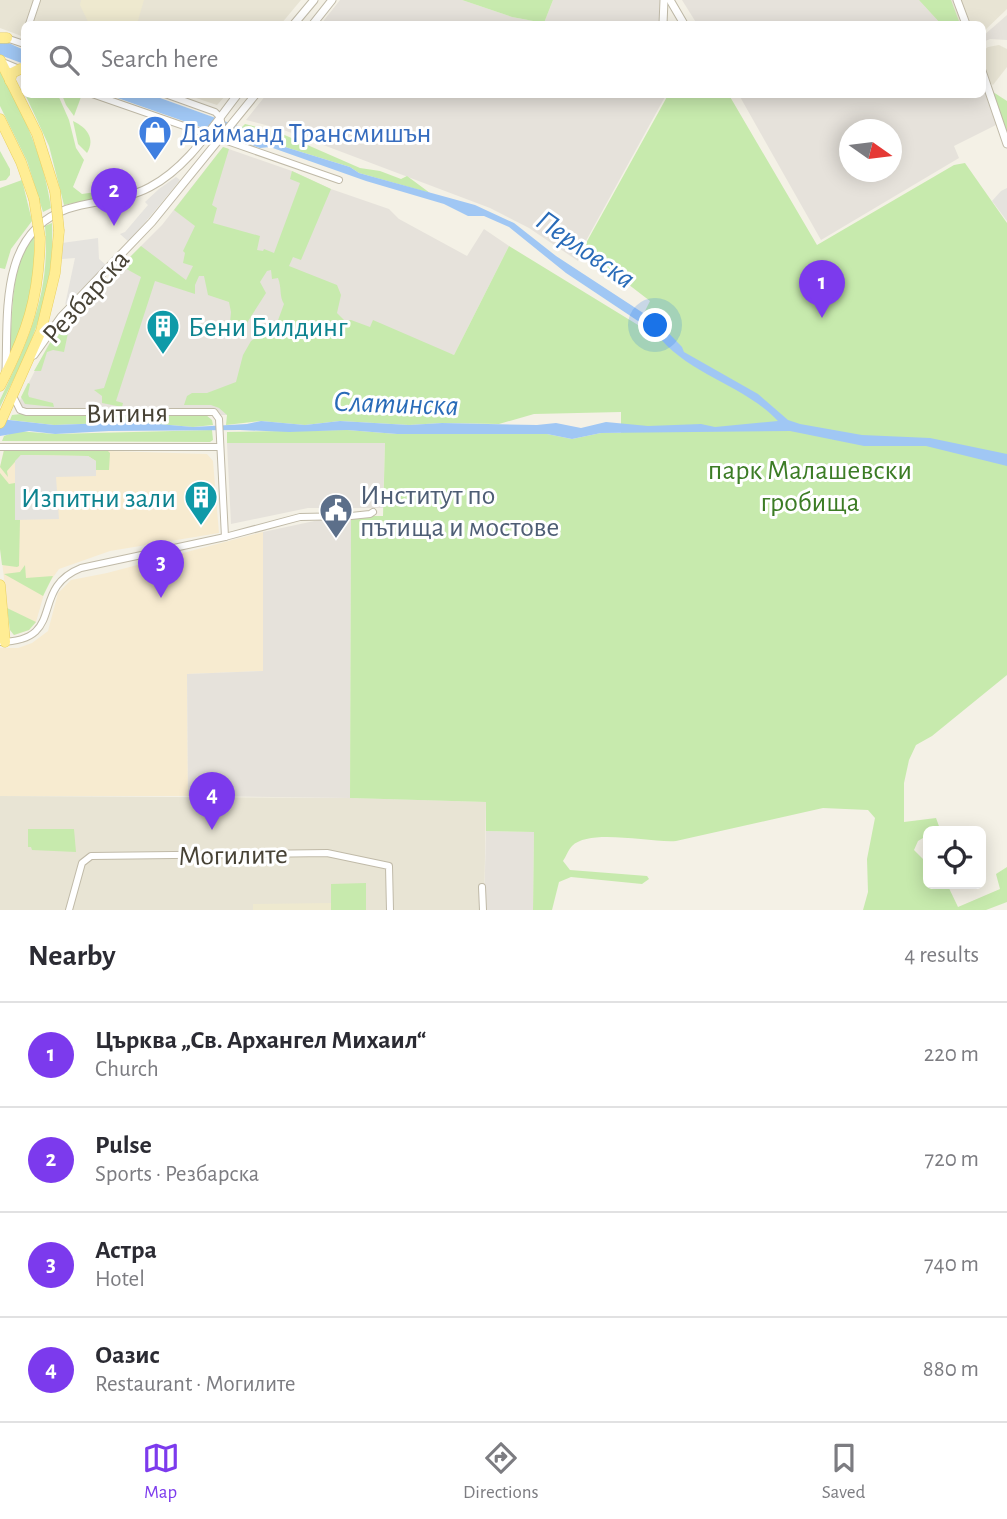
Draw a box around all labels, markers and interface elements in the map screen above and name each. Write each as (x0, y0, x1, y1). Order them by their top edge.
search box (21, 21, 986, 98)
icon: search (45, 41, 83, 79)
text: Search here (101, 46, 219, 72)
shop icon: Дайманд Трансмишън (136, 113, 174, 162)
north arrow (839, 119, 902, 182)
place label: Дайманд Трансмишън (180, 120, 432, 148)
pin: 2 (91, 168, 137, 226)
water label: Перловска (530, 205, 640, 295)
street label: Резбарска (38, 245, 135, 349)
pin: 1 (799, 260, 845, 318)
building icon: Бени Билдинг (144, 307, 182, 356)
your location (638, 308, 672, 342)
place label: Бени Билдинг (188, 314, 348, 342)
water label: Слатинска (333, 387, 459, 421)
street label: Витиня (86, 399, 168, 429)
park label: парк Малашевски гробища (708, 457, 912, 517)
building icon: Изпитни зали (182, 478, 220, 527)
place label: Институт по пътища и мостове (360, 482, 559, 542)
place label: Изпитни зали (21, 485, 176, 513)
public building icon: Институт по пътища и мостове (317, 491, 355, 540)
pin: 3 (138, 540, 184, 598)
pin: 4 (189, 772, 235, 830)
map controls (923, 826, 986, 889)
button: locate (923, 826, 986, 889)
street label: Могилите (178, 841, 288, 871)
text: Nearby (28, 941, 116, 971)
text: 4 results (904, 944, 979, 967)
text: Църква „Св. Архангел Михаил“ (95, 1027, 426, 1053)
text: 1 (47, 1043, 55, 1066)
text: 220 m (924, 1043, 979, 1066)
text: Church (95, 1058, 159, 1081)
text: Pulse (95, 1132, 152, 1158)
text: 2 (46, 1148, 56, 1171)
text: 720 m (925, 1148, 979, 1171)
text: Sports · Резбарска (95, 1163, 259, 1186)
text: Астра (95, 1237, 157, 1263)
text: 3 (46, 1253, 56, 1276)
text: 740 m (924, 1253, 979, 1276)
text: Hotel (95, 1268, 145, 1291)
text: Оазис (95, 1342, 160, 1368)
text: 4 (45, 1358, 57, 1381)
text: 880 m (923, 1358, 979, 1381)
text: Restaurant · Могилите (95, 1373, 296, 1396)
tab: Map (142, 1439, 180, 1504)
tab: Directions (463, 1439, 539, 1504)
tab: Saved (822, 1439, 865, 1504)

